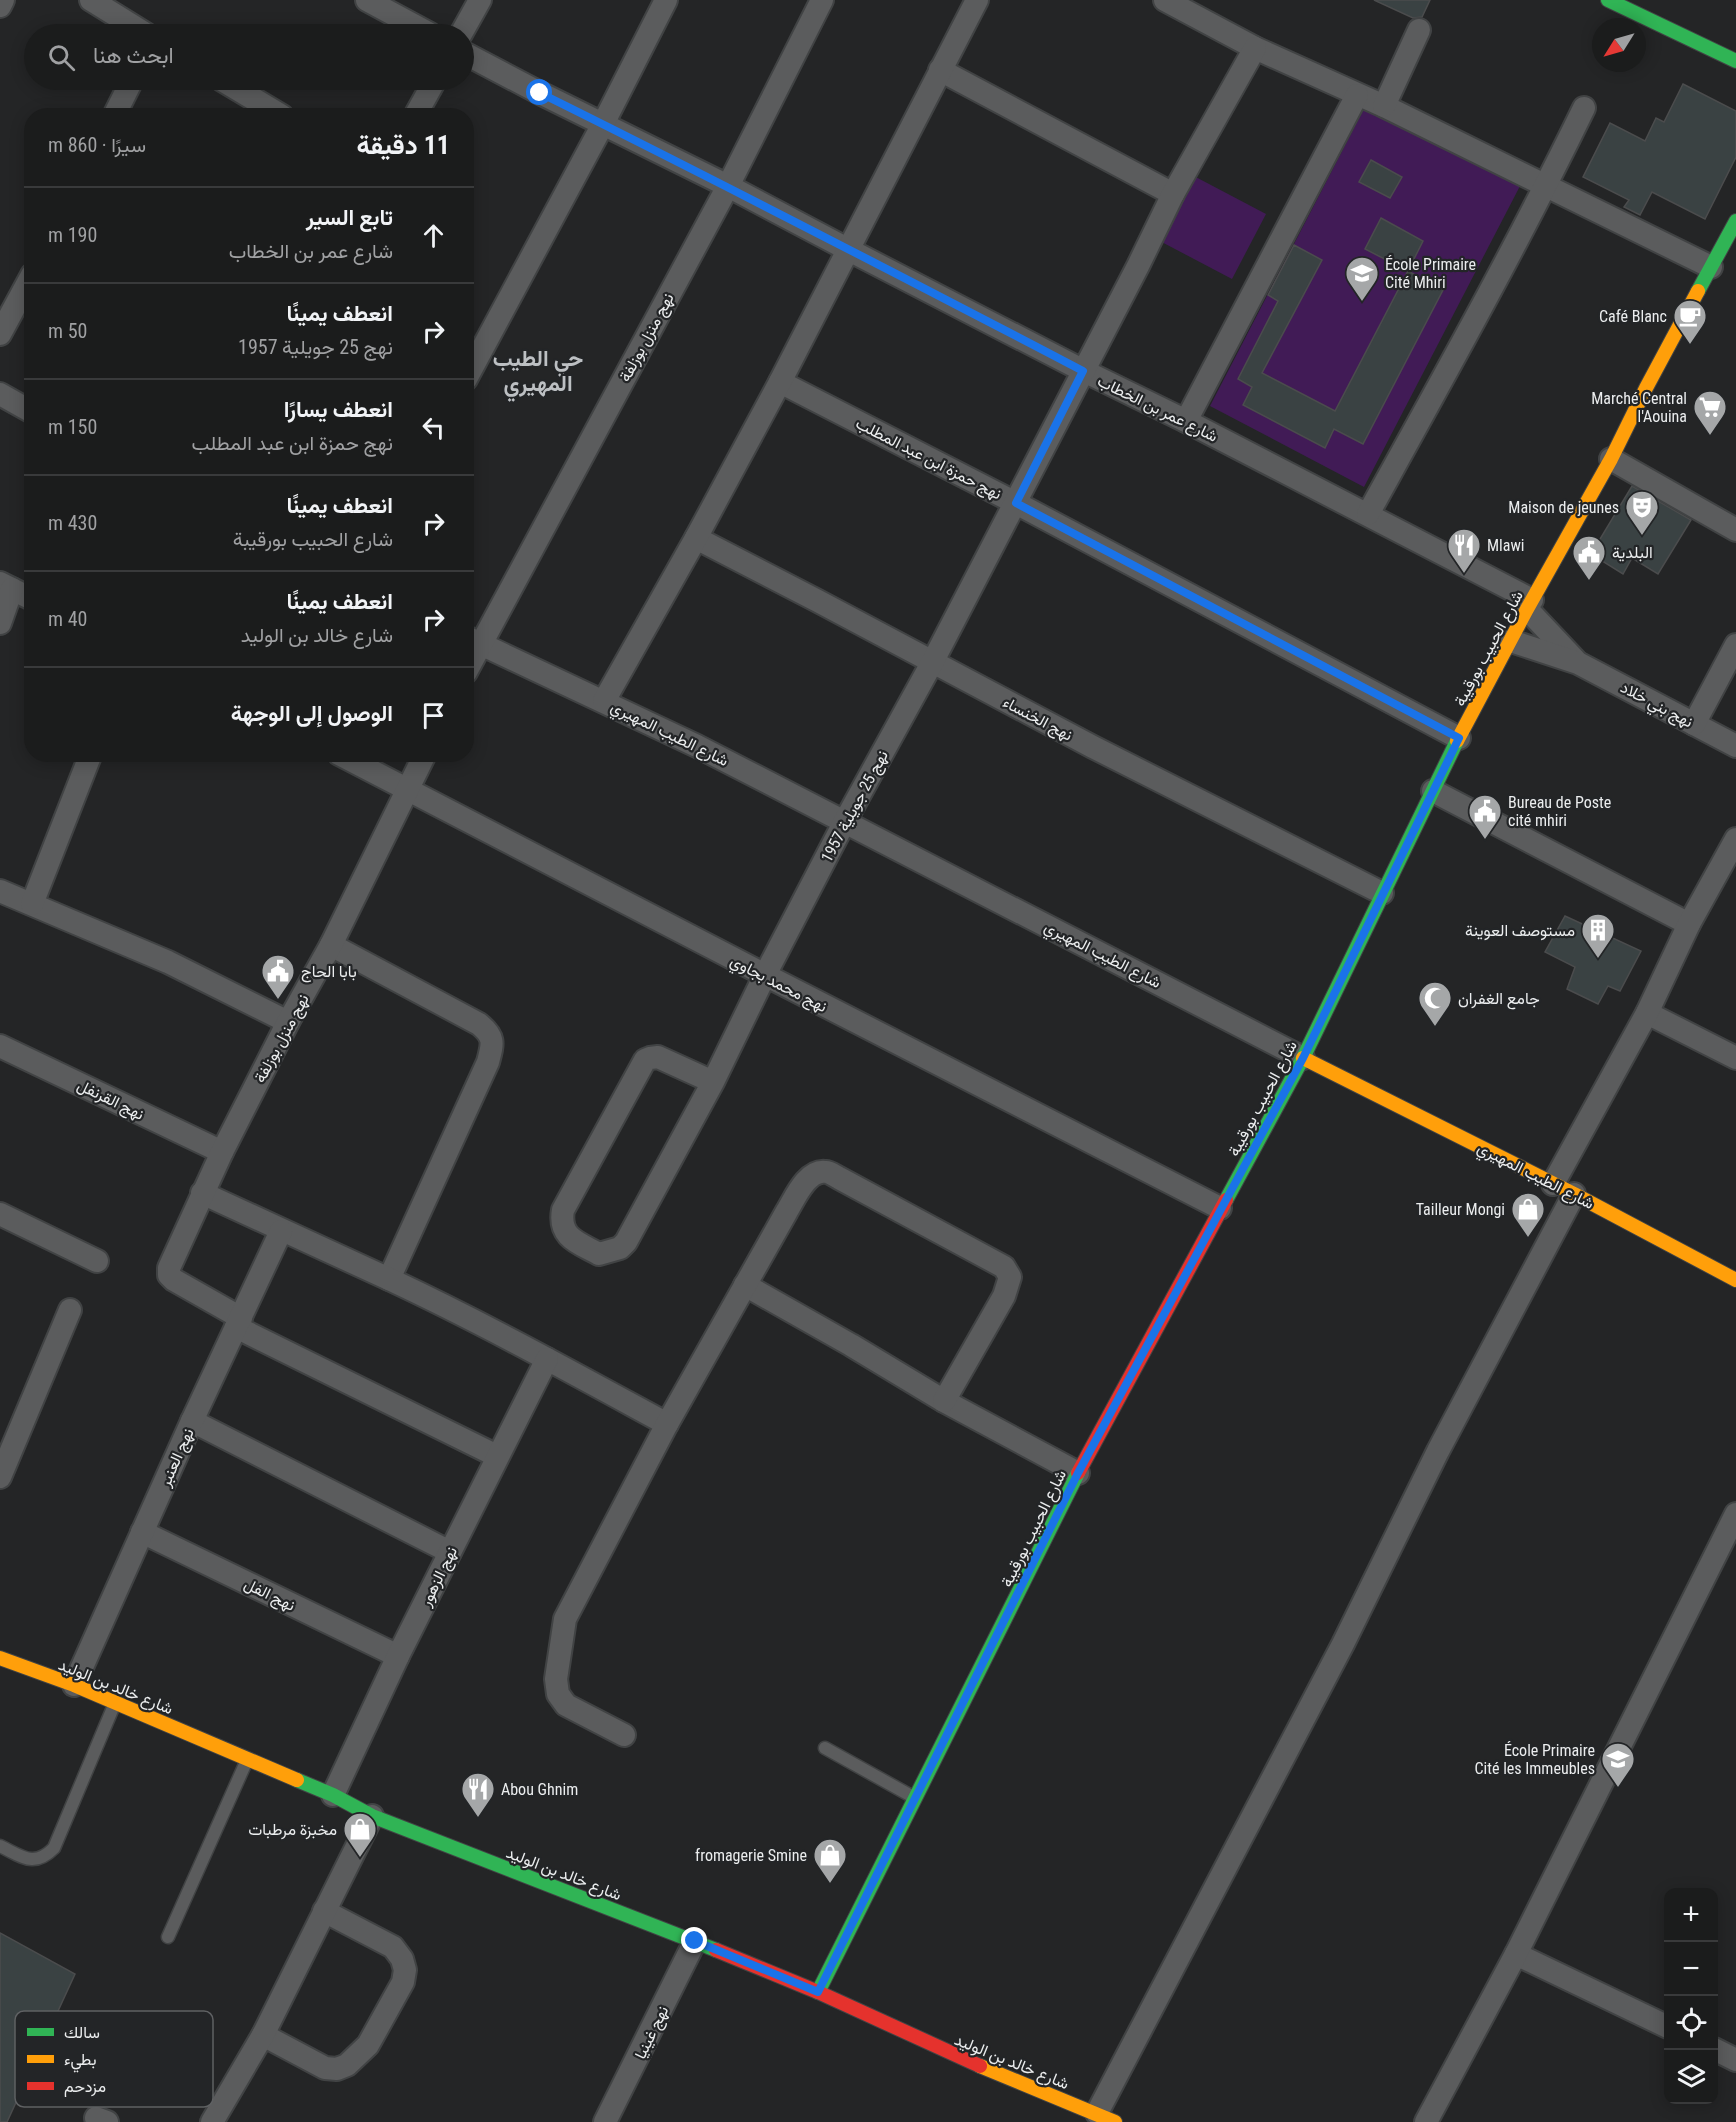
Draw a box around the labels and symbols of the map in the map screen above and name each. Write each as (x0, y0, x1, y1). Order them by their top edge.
north arrow (1592, 18, 1646, 72)
route start (526, 79, 552, 105)
school or university icon: École Primaire Cité Mhiri (1344, 255, 1380, 302)
place label: École Primaire Cité Mhiri (1385, 255, 1476, 292)
street label: نهج منزل بوزلفة (615, 290, 680, 386)
cafe icon: Café Blanc (1672, 298, 1708, 345)
place label: Café Blanc (1599, 307, 1667, 326)
district label: حي الطيب المهيري (493, 346, 583, 402)
street label: شارع عمر بن الخطاب (1094, 371, 1221, 448)
place label: Marché Central l'Aouina (1591, 389, 1687, 426)
supermarket icon: Marché Central l'Aouina (1692, 389, 1728, 436)
street label: نهج حمزة ابن عبد المطلب (852, 413, 1005, 505)
theatre icon: Maison de jeunes (1624, 489, 1660, 536)
place label: Maison de jeunes (1508, 498, 1619, 517)
restaurant icon: Mlawi (1446, 527, 1482, 574)
public building icon: البلدية (1571, 534, 1607, 581)
place label: Mlawi (1487, 536, 1525, 555)
place label: البلدية (1612, 543, 1653, 562)
street label: شارع الحبيب بورقيبة (1450, 587, 1529, 710)
street label: نهج بني خلاد (1615, 677, 1696, 735)
street label: نهج الخنساء (999, 692, 1076, 746)
street label: شارع الطيب المهيري (606, 697, 732, 774)
street label: نهج 25 جويلية 1957 (817, 747, 894, 866)
public building icon: Bureau de Poste cité mhiri (1467, 793, 1503, 840)
place label: Bureau de Poste cité mhiri (1508, 793, 1611, 830)
building icon: مستوصف العوينة (1580, 912, 1616, 959)
street label: شارع الطيب المهيري (1039, 917, 1164, 996)
place label: مستوصف العوينة (1465, 921, 1575, 941)
street label: نهج محمد بجاوي (725, 951, 830, 1020)
public building icon: بابا الحاج (260, 953, 296, 1000)
place label: بابا الحاج (301, 962, 357, 983)
mosque icon: جامع الغفران (1417, 980, 1453, 1027)
place label: جامع الغفران (1458, 989, 1540, 1010)
street label: نهج منزل بوزلفة (250, 991, 315, 1087)
street label: شارع الحبيب بورقيبة (1224, 1037, 1303, 1160)
street label: نهج القرنفل (73, 1075, 147, 1126)
street label: شارع الطيب المهيري (1472, 1138, 1597, 1217)
shop icon: Tailleur Mongi (1510, 1191, 1546, 1238)
place label: Tailleur Mongi (1416, 1200, 1505, 1219)
street label: نهج العنبر (155, 1425, 200, 1491)
street label: شارع الحبيب بورقيبة (997, 1466, 1072, 1591)
street label: نهج الزهور (415, 1543, 463, 1611)
street label: نهج الفل (240, 1574, 298, 1617)
street label: شارع خالد بن الوليد (55, 1655, 176, 1720)
place label: École Primaire Cité les Immeubles (1475, 1741, 1595, 1778)
school or university icon: École Primaire Cité les Immeubles (1600, 1741, 1636, 1788)
restaurant icon: Abou Ghnim (460, 1771, 496, 1818)
place label: Abou Ghnim (501, 1780, 578, 1799)
shop icon: مخبزة مرطبات (342, 1811, 378, 1858)
place label: مخبزة مرطبات (248, 1820, 337, 1840)
shop icon: fromagerie Smine (812, 1837, 848, 1884)
street label: شارع خالد بن الوليد (503, 1843, 624, 1906)
place label: fromagerie Smine (695, 1846, 807, 1865)
route end (681, 1927, 707, 1953)
street label: نهج غينيا (630, 2003, 674, 2063)
legend (15, 2011, 213, 2107)
text: سالك (64, 2023, 100, 2042)
street label: شارع خالد بن الوليد (951, 2030, 1072, 2095)
text: بطيء (64, 2050, 96, 2073)
text: مزدحم (64, 2077, 106, 2097)

